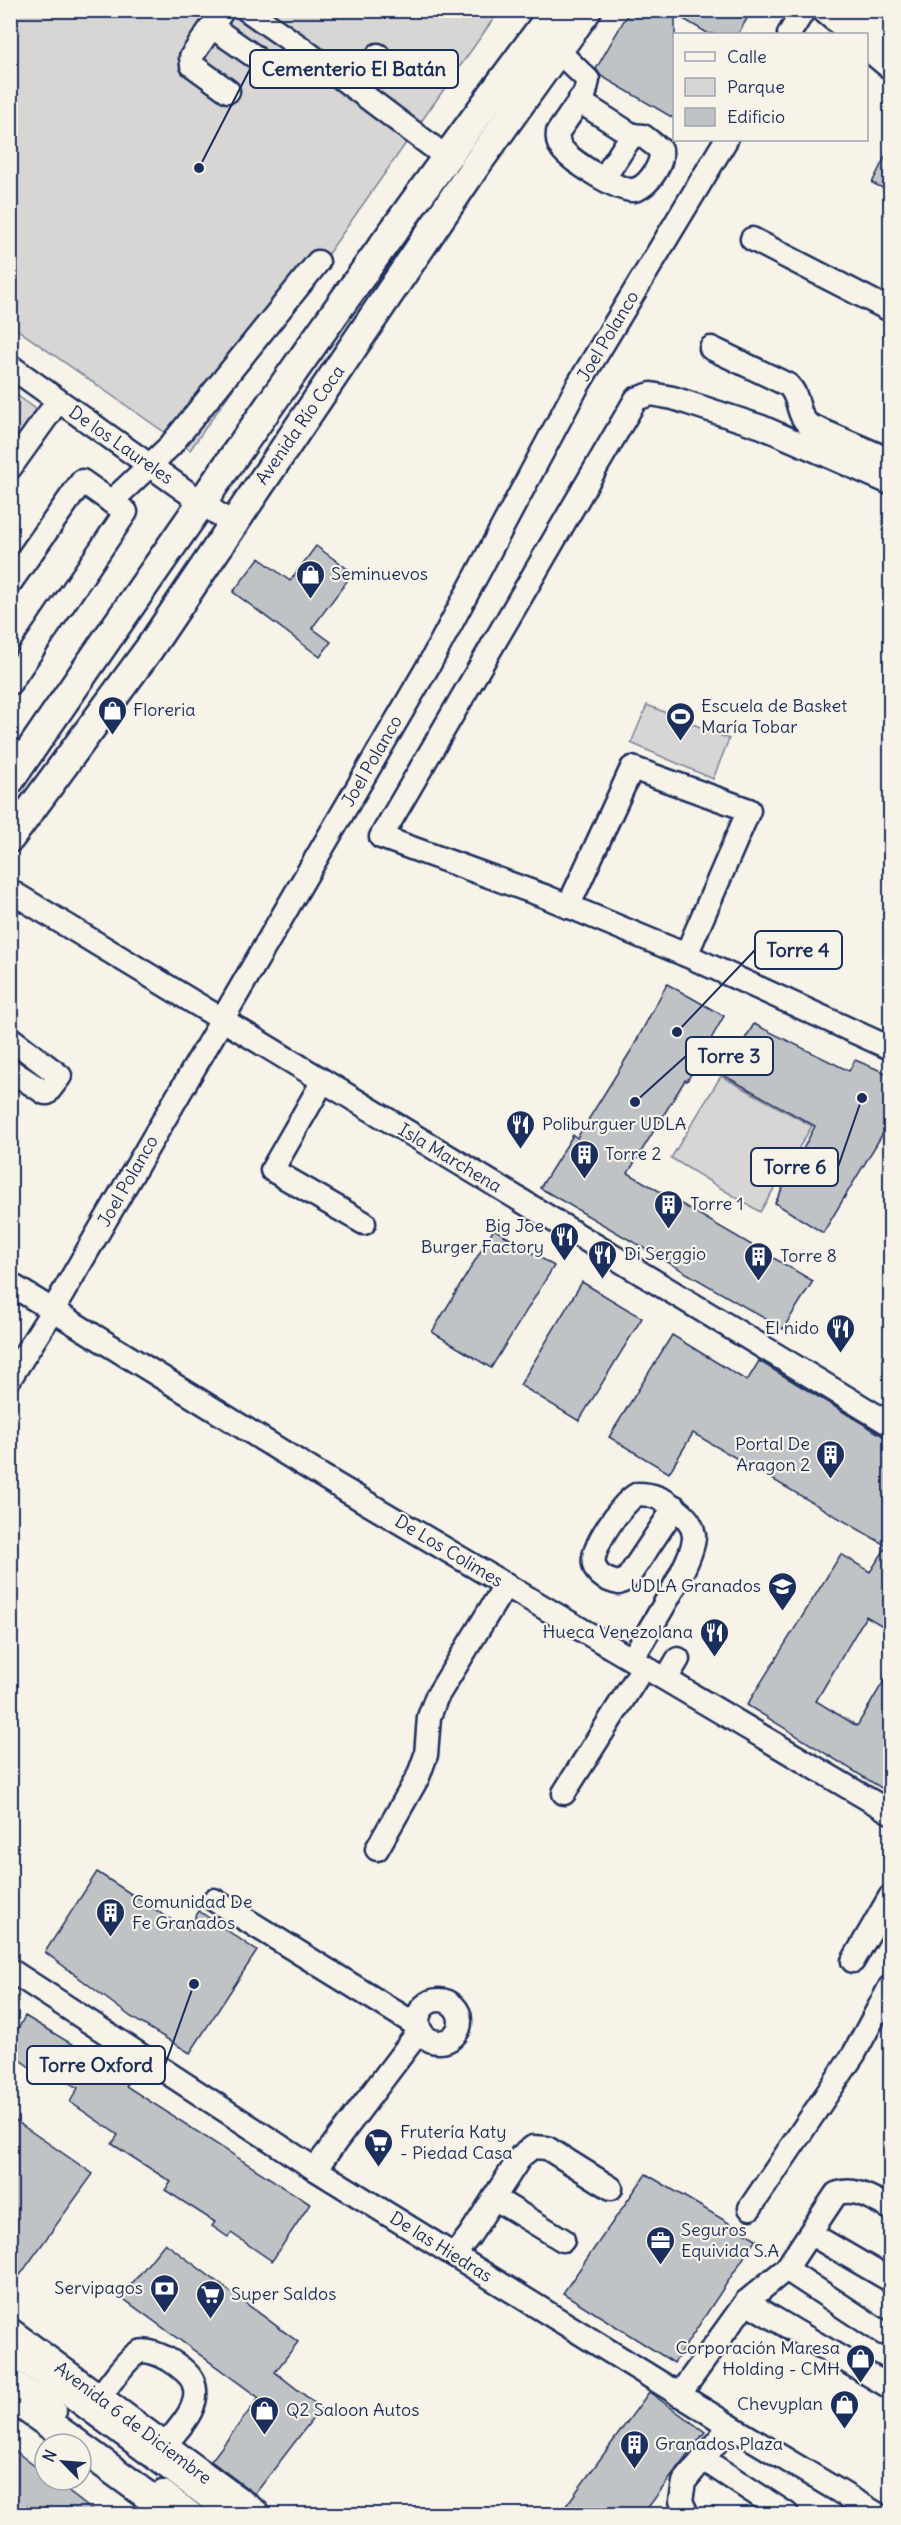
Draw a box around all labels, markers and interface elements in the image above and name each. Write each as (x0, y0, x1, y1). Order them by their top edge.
legend (673, 33, 868, 141)
text: Calle (727, 45, 767, 68)
callout: Cementerio El Batán (250, 50, 458, 88)
text: Cementerio El Batán (262, 56, 447, 81)
text: Parque (727, 75, 785, 98)
text: Edificio (727, 105, 785, 128)
street label: Joel Polanco (572, 286, 644, 385)
street label: Avenida Río Coca (250, 361, 349, 489)
street label: De los Laureles (65, 400, 178, 489)
shop icon: Seminuevos (294, 558, 326, 600)
place label: Seminuevos (331, 562, 428, 585)
shop icon: Floreria (96, 694, 128, 736)
place label: Escuela de Basket María Tobar (701, 694, 847, 738)
place label: Floreria (133, 698, 196, 721)
sports icon: Escuela de Basket María Tobar (664, 700, 696, 742)
street label: Joel Polanco (336, 711, 407, 811)
callout: Torre 4 (755, 931, 842, 969)
text: Torre 4 (766, 937, 830, 962)
callout: Torre 3 (686, 1037, 773, 1075)
text: Torre 3 (697, 1043, 761, 1068)
restaurant icon: Poliburguer UDLA (505, 1108, 537, 1150)
place label: Poliburguer UDLA (542, 1112, 686, 1135)
street label: Isla Marchena (394, 1118, 506, 1197)
street label: Joel Polanco (92, 1131, 163, 1231)
building icon: Torre 2 (568, 1138, 600, 1180)
place label: Torre 2 (605, 1142, 661, 1165)
callout: Torre 6 (751, 1148, 838, 1186)
text: Torre 6 (763, 1154, 827, 1179)
building icon: Torre 1 (653, 1188, 685, 1230)
place label: Torre 1 (690, 1192, 744, 1215)
place label: Big Joe Burger Factory (421, 1214, 544, 1258)
restaurant icon: Big Joe Burger Factory (549, 1220, 581, 1262)
restaurant icon: Di Serggio (587, 1238, 619, 1280)
building icon: Torre 8 (743, 1240, 775, 1282)
place label: Di Serggio (624, 1242, 706, 1265)
place label: Torre 8 (780, 1244, 837, 1267)
restaurant icon: El nido (824, 1312, 856, 1354)
place label: El nido (765, 1316, 819, 1339)
place label: Portal De Aragon 2 (735, 1432, 810, 1476)
building icon: Portal De Aragon 2 (815, 1438, 847, 1480)
street label: De Los Colimes (391, 1509, 508, 1592)
school or university icon: UDLA Granados (766, 1570, 798, 1612)
place label: UDLA Granados (630, 1574, 761, 1597)
restaurant icon: Hueca Venezolana (698, 1616, 730, 1658)
place label: Hueca Venezolana (542, 1620, 693, 1643)
place label: Comunidad De Fe Granados (132, 1890, 253, 1934)
building icon: Comunidad De Fe Granados (95, 1896, 127, 1938)
callout: Torre Oxford (27, 2046, 165, 2084)
text: Torre Oxford (39, 2052, 153, 2077)
place label: Frutería Katy - Piedad Casa (400, 2120, 513, 2164)
supermarket icon: Frutería Katy - Piedad Casa (363, 2126, 395, 2168)
street label: De las Hiedras (386, 2206, 497, 2287)
place label: Seguros Equivida S.A (681, 2218, 779, 2262)
office icon: Seguros Equivida S.A (644, 2224, 676, 2266)
bank icon: Servipagos (148, 2272, 180, 2314)
place label: Servipagos (54, 2276, 143, 2299)
supermarket icon: Super Saldos (194, 2278, 226, 2320)
place label: Super Saldos (231, 2282, 336, 2305)
place label: Corporación Maresa Holding - CMH (675, 2336, 840, 2380)
shop icon: Corporación Maresa Holding - CMH (845, 2342, 877, 2384)
street label: Avenida 6 de Diciembre (50, 2356, 216, 2489)
shop icon: Chevyplan (828, 2388, 860, 2430)
place label: Chevyplan (737, 2392, 823, 2415)
shop icon: Q2 Saloon Autos (249, 2394, 281, 2436)
place label: Q2 Saloon Autos (286, 2398, 419, 2421)
building icon: Granados Plaza (618, 2428, 650, 2470)
north arrow (33, 2432, 93, 2492)
place label: Granados Plaza (655, 2432, 783, 2455)
text: N (38, 2446, 61, 2465)

